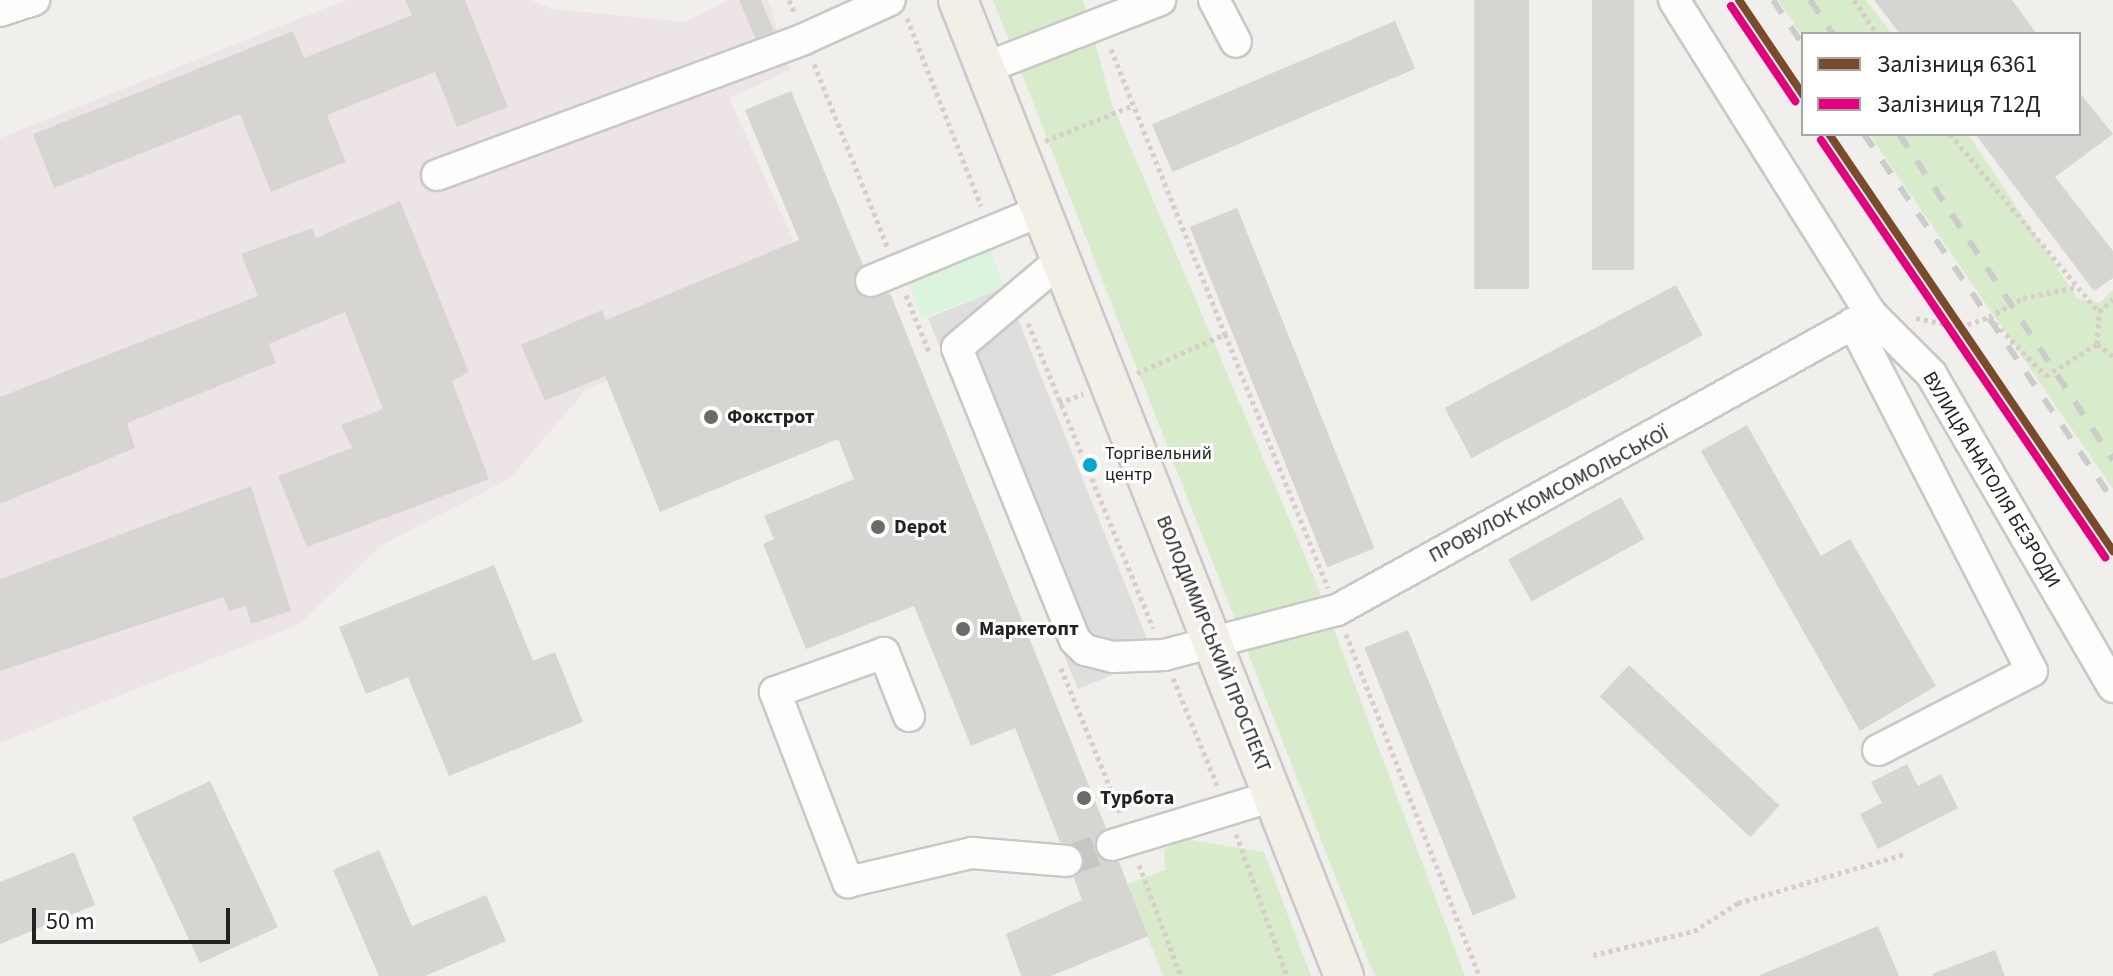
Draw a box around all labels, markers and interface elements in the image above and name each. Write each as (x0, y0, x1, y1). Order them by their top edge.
legend (1801, 32, 2081, 136)
text: Залізниця 6361 (1877, 47, 2037, 82)
text: Залізниця 712Д (1877, 87, 2041, 122)
street label: ВУЛИЦЯ АНАТОЛІЯ БЕЗРОДИ (1917, 368, 2065, 592)
place label: Фокстрот (727, 405, 815, 429)
marker: Фокстрот (702, 408, 720, 426)
street label: ПРОВУЛОК КОМСОМОЛЬСЬКОЇ (1425, 422, 1673, 568)
place label: Торгівельний центр (1105, 444, 1212, 486)
marker: Торгівельний центр (1082, 457, 1098, 473)
street label: ВОЛОДИМИРСЬКИЙ ПРОСПЕКТ (1150, 512, 1276, 776)
place label: Depot (894, 515, 947, 539)
marker: Depot (869, 518, 887, 536)
place label: Маркетопт (979, 617, 1079, 641)
marker: Маркетопт (954, 620, 972, 638)
place label: Турбота (1100, 786, 1174, 810)
marker: Турбота (1075, 789, 1093, 807)
scale bar (36, 892, 234, 942)
text: 50 m (46, 904, 95, 939)

